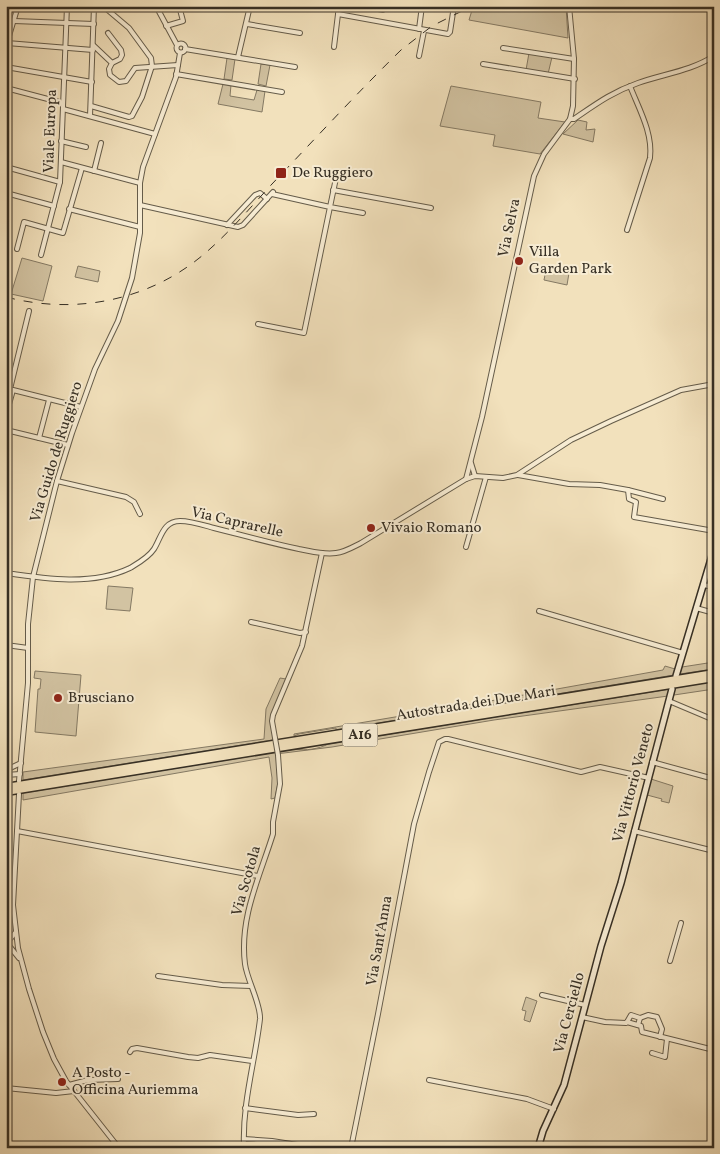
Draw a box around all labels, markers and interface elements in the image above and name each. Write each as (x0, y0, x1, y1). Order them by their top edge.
street label: Viale Europa (39, 89, 63, 173)
place label: De Ruggiero (292, 163, 373, 184)
marker: De Ruggiero (274, 166, 288, 180)
street label: Via Selva (494, 197, 526, 259)
place label: Villa Garden Park (529, 242, 612, 280)
marker: Villa Garden Park (513, 255, 525, 267)
street label: Via Guido de Ruggiero (26, 379, 88, 525)
street label: Via Caprarelle (189, 502, 285, 544)
place label: Vivaio Romano (381, 518, 482, 539)
marker: Vivaio Romano (365, 522, 377, 534)
street label: Autostrada dei Due Mari (395, 681, 557, 727)
place label: Brusciano (68, 688, 134, 709)
marker: Brusciano (52, 692, 64, 704)
street label: Via Vittorio Veneto (608, 721, 660, 845)
road number: A16 (342, 724, 378, 746)
street label: Via Scotola (227, 843, 267, 919)
street label: Via Sant'Anna (362, 894, 398, 988)
street label: Via Cerciello (549, 970, 591, 1056)
place label: A Posto - Officina Auriemma (72, 1063, 199, 1101)
marker: A Posto - Officina Auriemma (56, 1076, 68, 1088)

